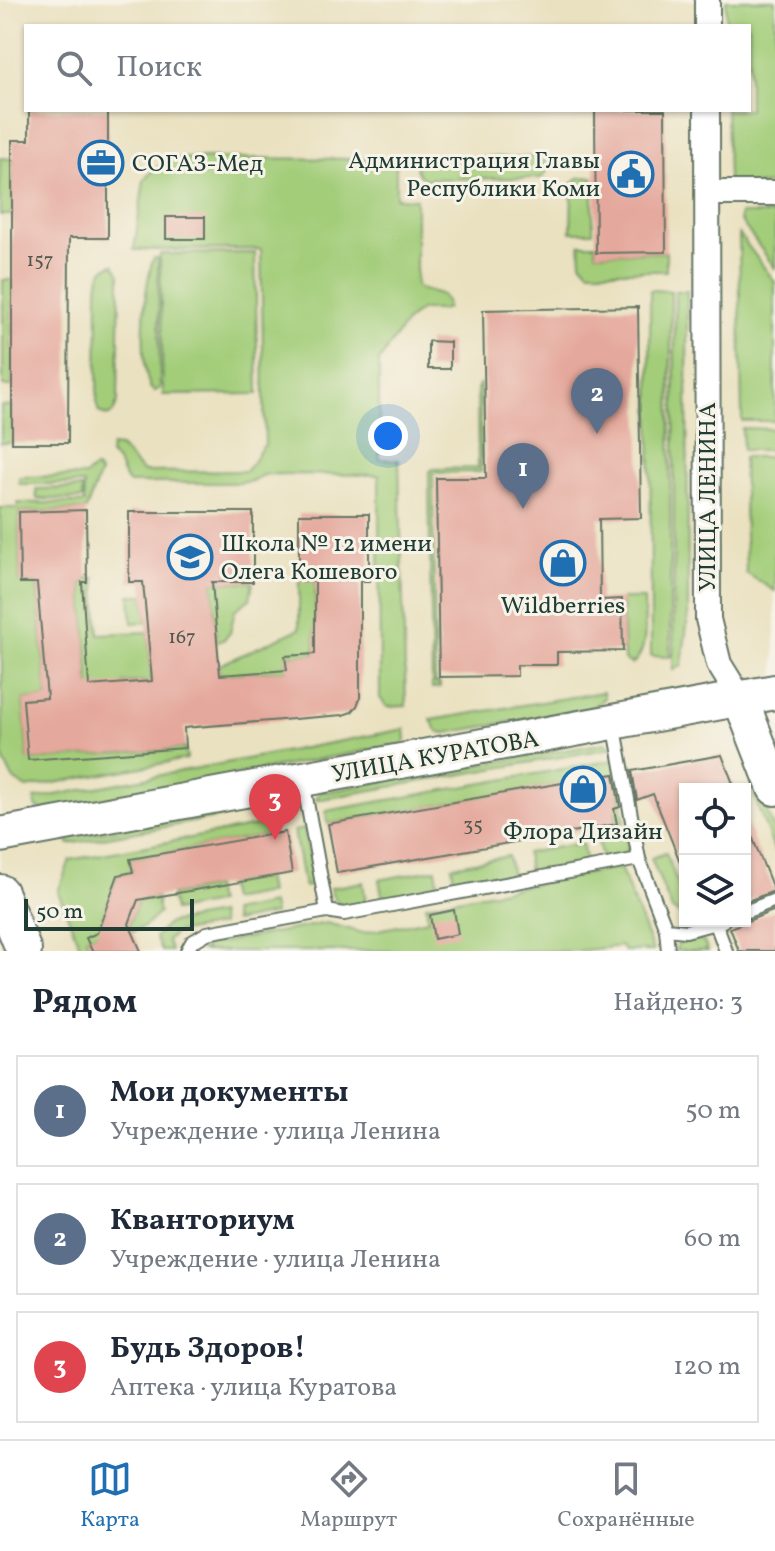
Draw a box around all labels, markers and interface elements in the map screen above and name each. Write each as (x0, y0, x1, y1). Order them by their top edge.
search box (24, 24, 751, 112)
icon: search (52, 46, 96, 90)
text: Поиск (116, 47, 202, 89)
office icon: СОГАЗ-Мед (77, 139, 125, 187)
place label: Администрация Главы Республики Коми (348, 145, 600, 207)
place label: СОГАЗ-Мед (132, 148, 263, 182)
public building icon: Администрация Главы Республики Коми (607, 150, 655, 198)
house number: 157 (26, 247, 54, 275)
pin: 2 (571, 368, 623, 434)
street label: УЛИЦА ЛЕНИНА (692, 402, 726, 592)
your location (368, 416, 408, 456)
pin: 1 (497, 443, 549, 509)
place label: Школа № 12 имени Олега Кошевого (221, 528, 432, 590)
school or university icon: Школа № 12 имени Олега Кошевого (166, 533, 214, 581)
shop icon: Wildberries (539, 539, 587, 587)
place label: Wildberries (501, 590, 625, 624)
house number: 167 (168, 624, 196, 652)
street label: УЛИЦА КУРАТОВА (329, 723, 542, 793)
shop icon: Флора Дизайн (559, 765, 607, 813)
pin: 3 (249, 774, 301, 840)
map controls (679, 783, 751, 927)
button: locate (679, 783, 751, 855)
house number: 35 (463, 812, 483, 840)
place label: Флора Дизайн (503, 816, 663, 850)
button: layers (679, 855, 751, 927)
scale bar (24, 895, 194, 931)
text: 50 m (36, 897, 83, 928)
text: Рядом (32, 980, 137, 1027)
text: Найдено: 3 (613, 985, 743, 1021)
text: Мои документы (110, 1072, 348, 1114)
text: 1 (55, 1093, 65, 1129)
text: 50 m (685, 1093, 741, 1129)
text: Учреждение · улица Ленина (110, 1114, 441, 1150)
text: Кванториум (110, 1200, 295, 1242)
text: 2 (53, 1221, 67, 1257)
text: 60 m (684, 1221, 741, 1257)
text: Учреждение · улица Ленина (110, 1242, 441, 1278)
text: Будь Здоров! (110, 1328, 306, 1370)
text: 3 (53, 1349, 67, 1385)
text: 120 m (673, 1349, 741, 1385)
text: Аптека · улица Куратова (110, 1370, 397, 1406)
tab: Карта (80, 1457, 140, 1536)
tab: Маршрут (300, 1457, 397, 1536)
tab: Сохранённые (558, 1457, 695, 1536)

